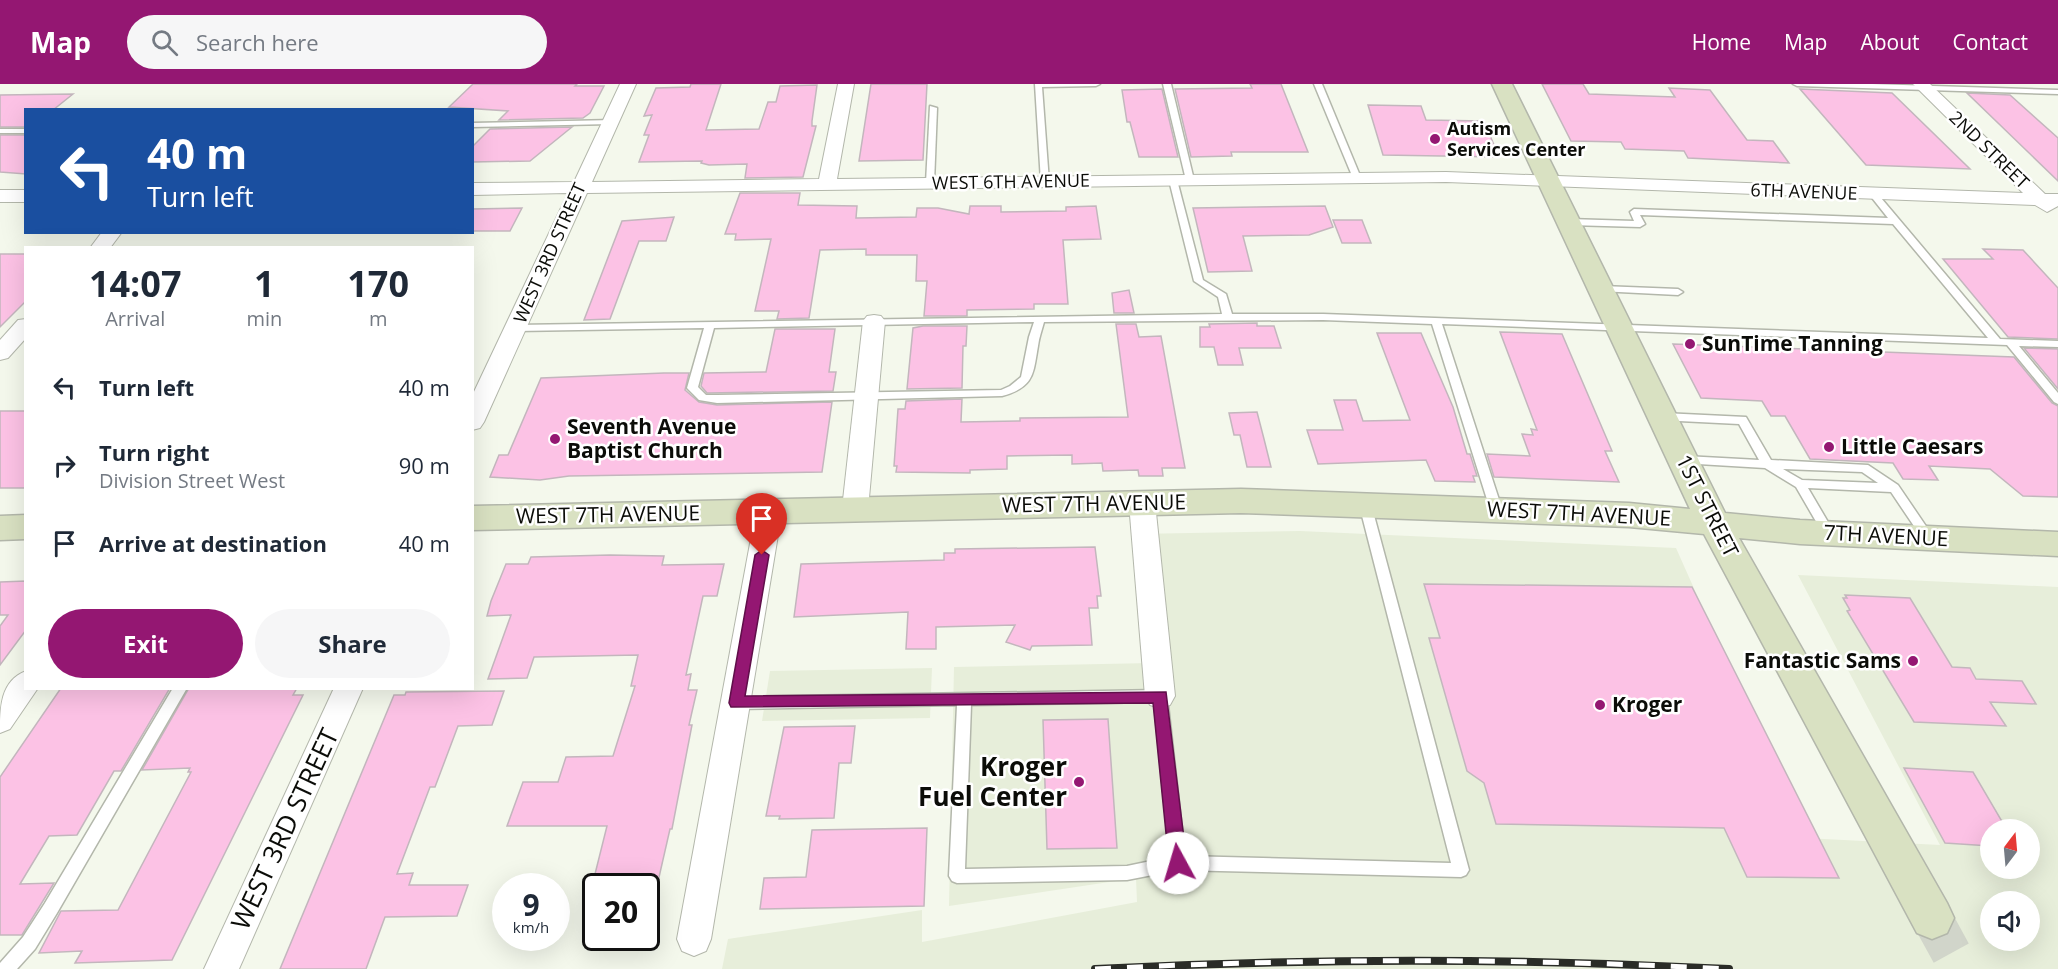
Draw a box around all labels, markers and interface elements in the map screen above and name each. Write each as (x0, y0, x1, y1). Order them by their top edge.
search box (127, 15, 547, 69)
text: Map (30, 23, 91, 61)
icon: search (148, 26, 181, 59)
text: Search here (196, 27, 319, 57)
text: Home (1692, 28, 1751, 56)
text: Map (1784, 28, 1827, 56)
text: About (1860, 28, 1920, 56)
text: Contact (1953, 28, 2028, 56)
street label: 2ND STREET (1945, 105, 2035, 194)
place label: Autism Services Center (1447, 116, 1586, 161)
text: 40 m (147, 124, 247, 181)
icon: left (48, 132, 126, 210)
marker: Autism Services Center (1428, 132, 1442, 146)
street label: WEST 6TH AVENUE (932, 168, 1090, 194)
street label: 6TH AVENUE (1750, 177, 1858, 205)
text: Turn left (147, 178, 254, 215)
street label: WEST 3RD STREET (507, 179, 591, 326)
text: 14:07 (89, 259, 182, 308)
text: 1 (254, 259, 275, 308)
text: 170 (347, 259, 409, 308)
text: Arrival (105, 305, 165, 332)
text: min (246, 305, 282, 332)
text: m (369, 305, 387, 332)
place label: SunTime Tanning (1702, 329, 1883, 357)
marker: SunTime Tanning (1683, 337, 1697, 351)
icon: left (48, 371, 81, 404)
text: Turn left (99, 372, 194, 402)
text: 40 m (399, 372, 450, 402)
place label: Seventh Avenue Baptist Church (567, 412, 736, 464)
marker: Seventh Avenue Baptist Church (548, 432, 562, 446)
place label: Little Caesars (1841, 432, 1983, 460)
text: Turn right (99, 437, 210, 467)
marker: Little Caesars (1822, 440, 1836, 454)
icon: right (48, 449, 81, 482)
text: 90 m (399, 450, 450, 480)
street label: 1ST STREET (1670, 450, 1746, 562)
text: Division Street West (99, 467, 285, 494)
street label: WEST 7TH AVENUE (1002, 487, 1186, 519)
pin (736, 493, 787, 555)
street label: WEST 7TH AVENUE (1486, 494, 1672, 532)
street label: WEST 7TH AVENUE (516, 498, 700, 530)
icon: arrive (745, 502, 778, 535)
street label: 7TH AVENUE (1823, 518, 1949, 552)
icon: arrive (48, 527, 81, 560)
text: Arrive at destination (99, 528, 327, 558)
text: 40 m (399, 528, 450, 558)
button: Exit (48, 609, 243, 678)
button: Share (255, 609, 450, 678)
place label: Fantastic Sams (1744, 646, 1901, 674)
marker: Fantastic Sams (1906, 654, 1920, 668)
place label: Kroger (1612, 690, 1683, 718)
marker: Kroger (1593, 698, 1607, 712)
street label: WEST 3RD STREET (222, 721, 347, 935)
place label: Kroger Fuel Center (918, 748, 1067, 814)
marker: Kroger Fuel Center (1072, 775, 1086, 789)
north arrow (1980, 819, 2040, 879)
map controls (1980, 819, 2040, 951)
position arrow (1146, 831, 1210, 895)
speed limit sign: 20 (582, 873, 660, 951)
text: 9 (522, 884, 540, 925)
button: sound (1980, 891, 2040, 951)
text: km/h (513, 917, 549, 937)

